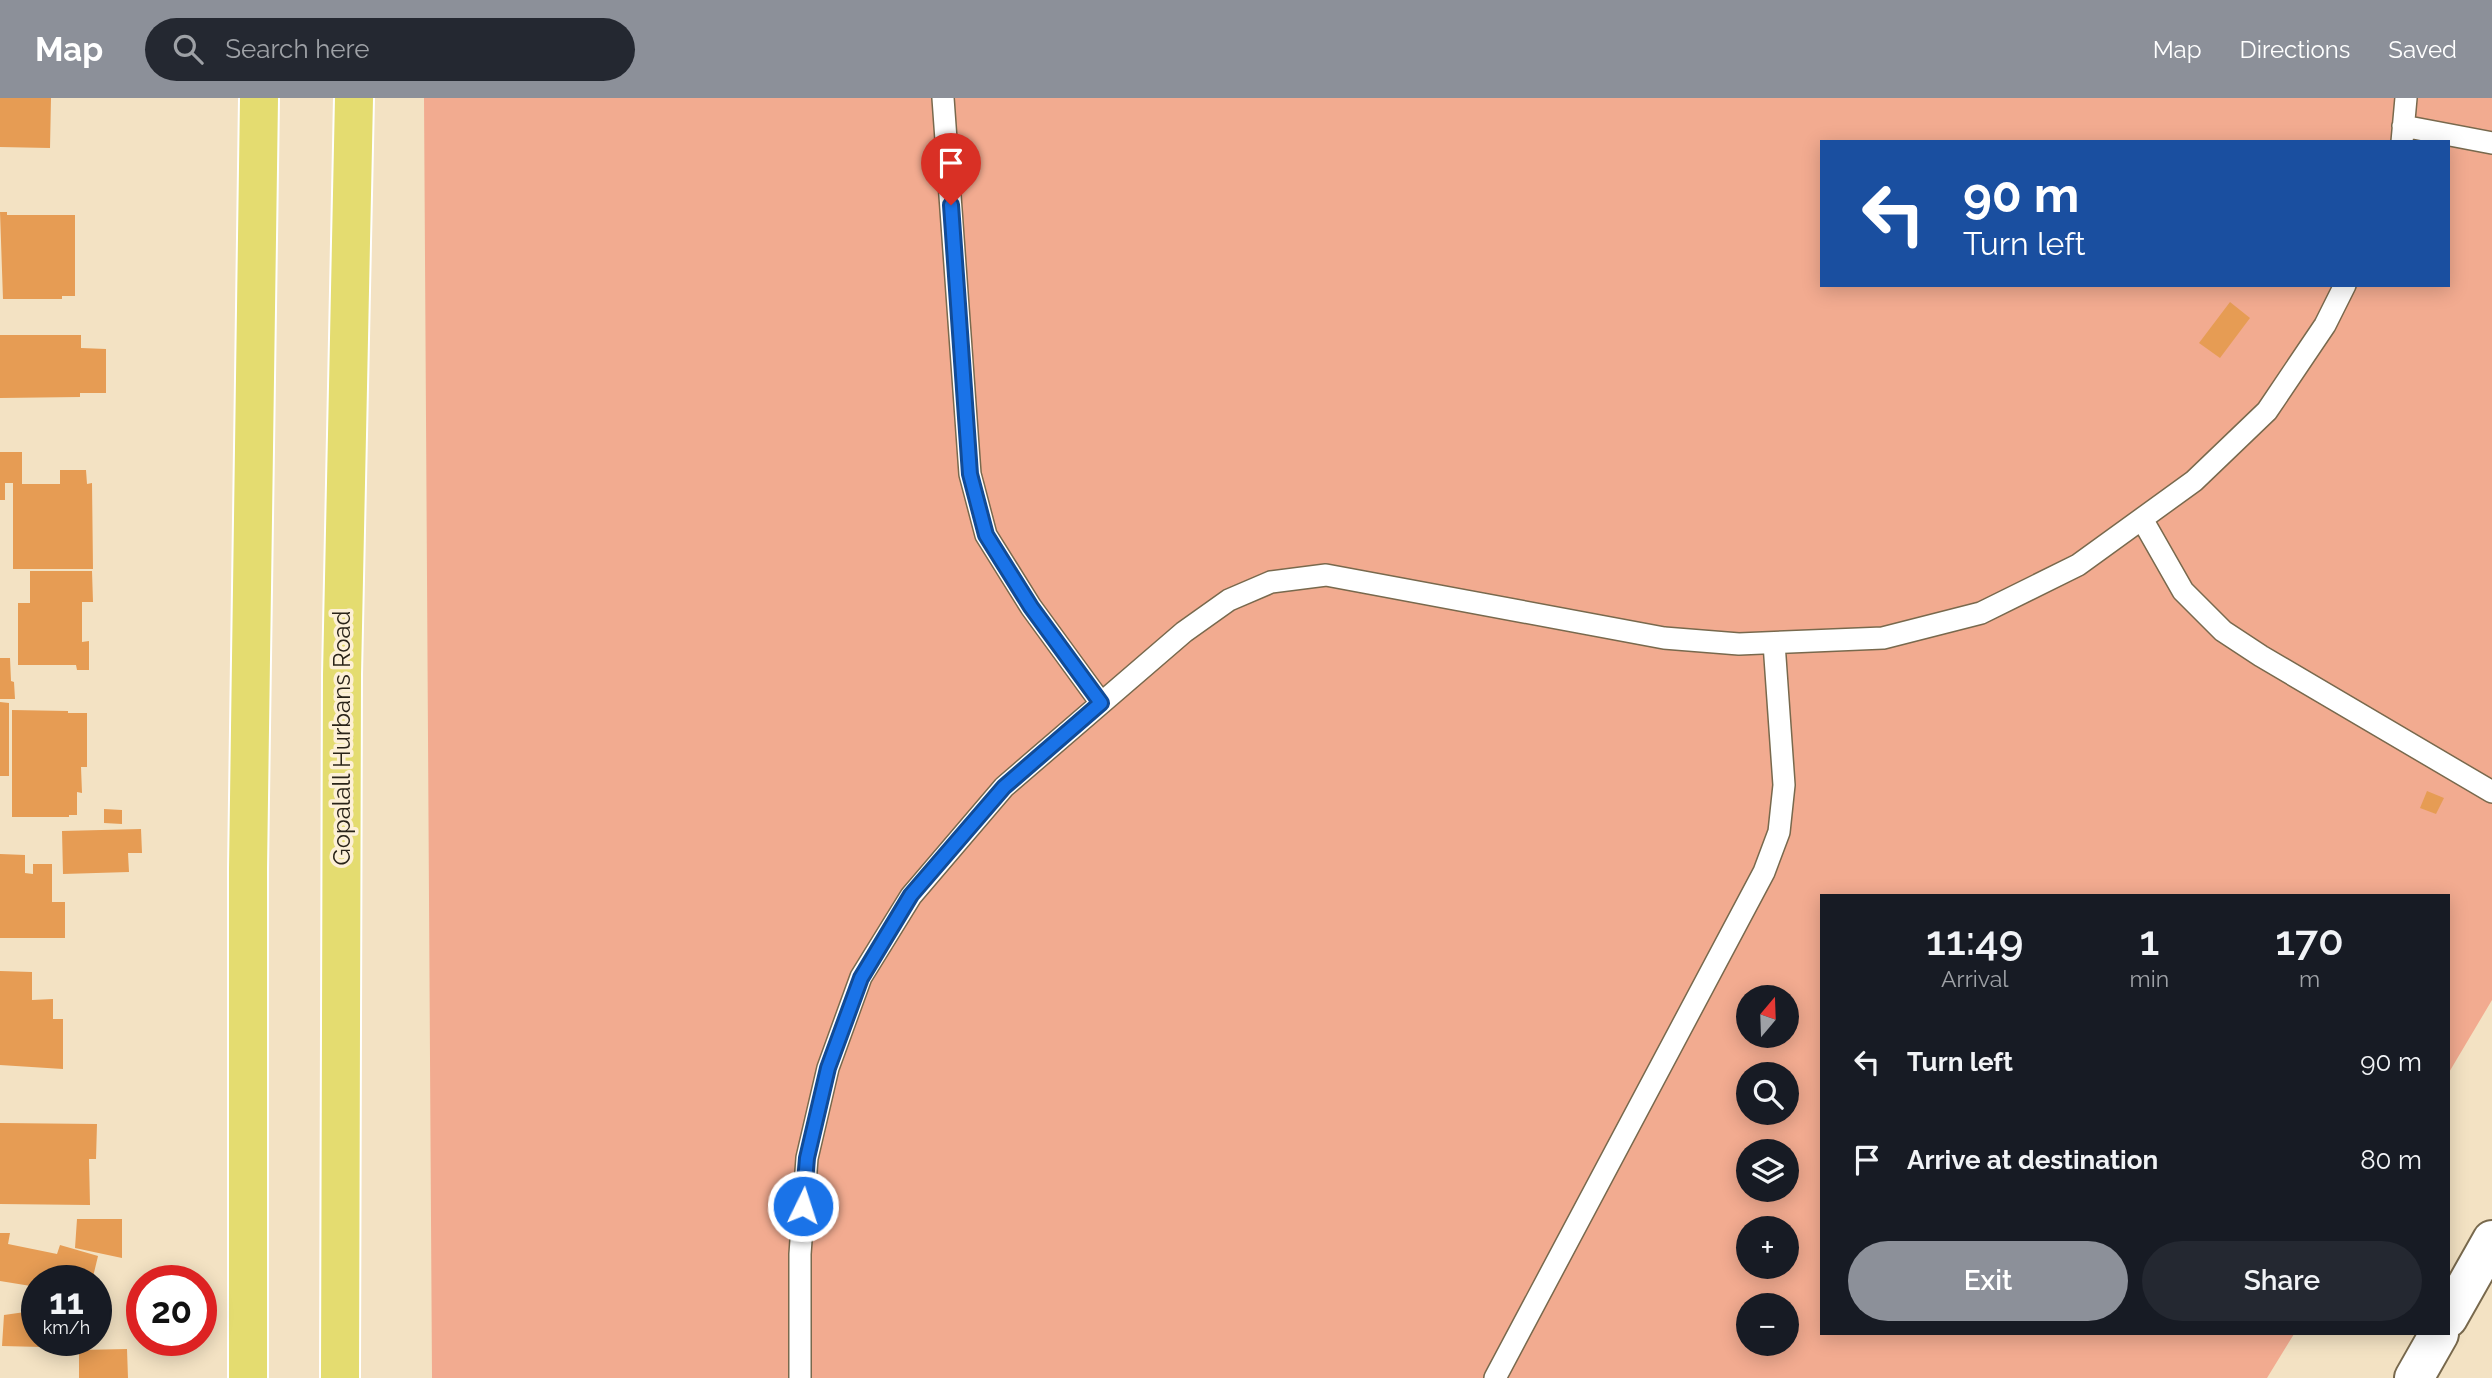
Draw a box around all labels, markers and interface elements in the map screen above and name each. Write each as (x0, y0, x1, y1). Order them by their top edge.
search box (145, 18, 635, 81)
text: Map (35, 30, 103, 69)
icon: search (169, 30, 207, 68)
text: Search here (225, 34, 370, 64)
text: Map (2153, 35, 2202, 64)
text: Directions (2240, 35, 2350, 64)
text: Saved (2388, 35, 2457, 64)
pin (921, 133, 981, 205)
icon: arrive (932, 144, 970, 182)
text: 90 m (1963, 166, 2079, 223)
icon: left (1848, 168, 1939, 259)
text: Turn left (1963, 225, 2085, 262)
street label: Gopalall Hurbans Road (327, 611, 356, 865)
text: 11:49 (1926, 916, 2023, 965)
text: 1 (2139, 916, 2159, 965)
text: 170 (2275, 916, 2344, 965)
text: Arrival (1941, 965, 2009, 992)
text: min (2130, 965, 2169, 992)
text: m (2299, 965, 2320, 992)
north arrow (1736, 985, 1799, 1048)
map controls (1736, 985, 1799, 1356)
icon: left (1848, 1043, 1886, 1081)
text: Turn left (1907, 1047, 2013, 1077)
text: 90 m (2360, 1047, 2422, 1077)
button: search (1736, 1062, 1799, 1125)
button: layers (1736, 1139, 1799, 1202)
icon: arrive (1848, 1141, 1886, 1179)
text: Arrive at destination (1907, 1145, 2158, 1175)
text: 80 m (2360, 1145, 2422, 1175)
position arrow (766, 1169, 840, 1243)
button: + (1736, 1216, 1799, 1279)
button: Exit (1848, 1241, 2128, 1321)
button: Share (2142, 1241, 2422, 1321)
speed limit sign: 20 (126, 1265, 217, 1356)
text: 11 (49, 1281, 84, 1322)
button: − (1736, 1293, 1799, 1356)
text: km/h (43, 1317, 90, 1338)

